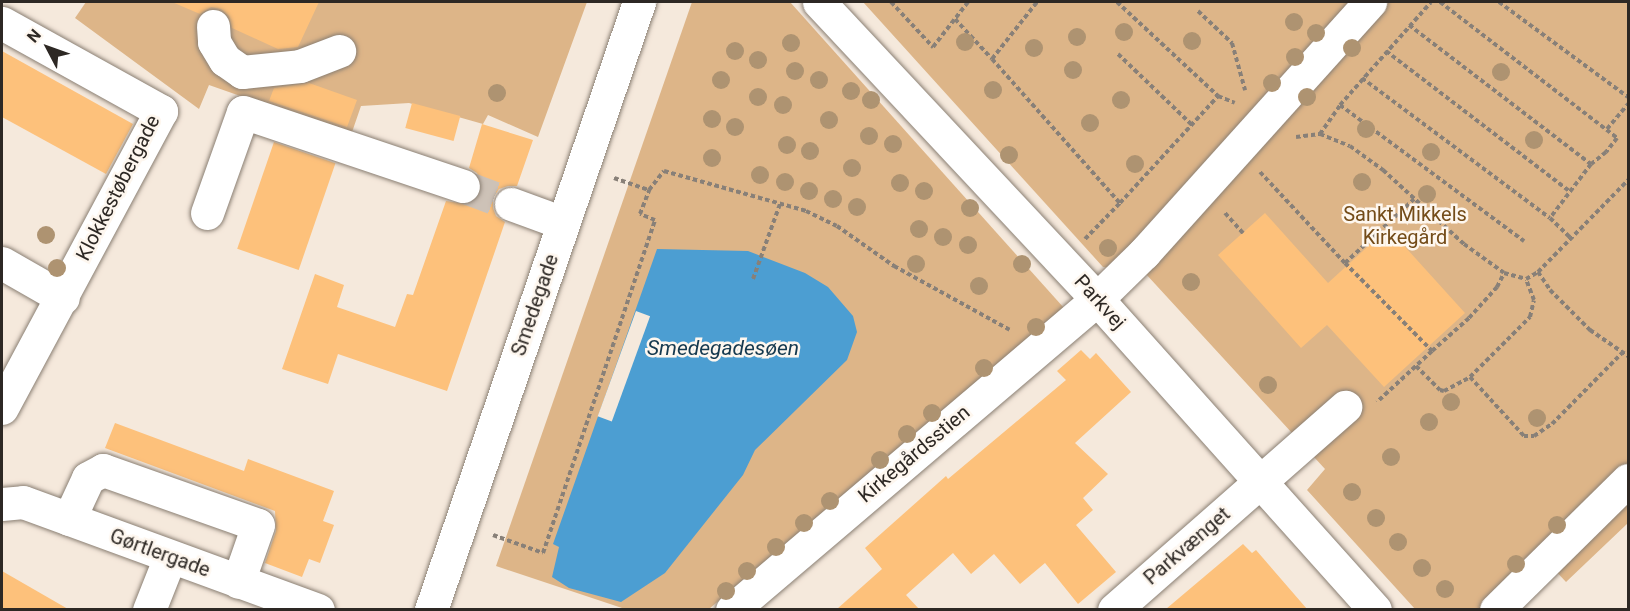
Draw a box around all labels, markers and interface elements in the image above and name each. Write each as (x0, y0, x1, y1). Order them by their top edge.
north arrow (18, 18, 78, 78)
text: N (23, 25, 45, 46)
street label: Klokkestøbergade (71, 111, 165, 265)
park label: Sankt Mikkels Kirkegård (1343, 202, 1467, 249)
street label: Smedegade (506, 251, 564, 359)
street label: Parkvej (1069, 270, 1131, 334)
water label: Smedegadesøen (647, 335, 799, 361)
street label: Kirkegårdsstien (853, 400, 975, 508)
street label: Parkvænget (1139, 502, 1235, 590)
street label: Gørtlergade (107, 524, 213, 582)

